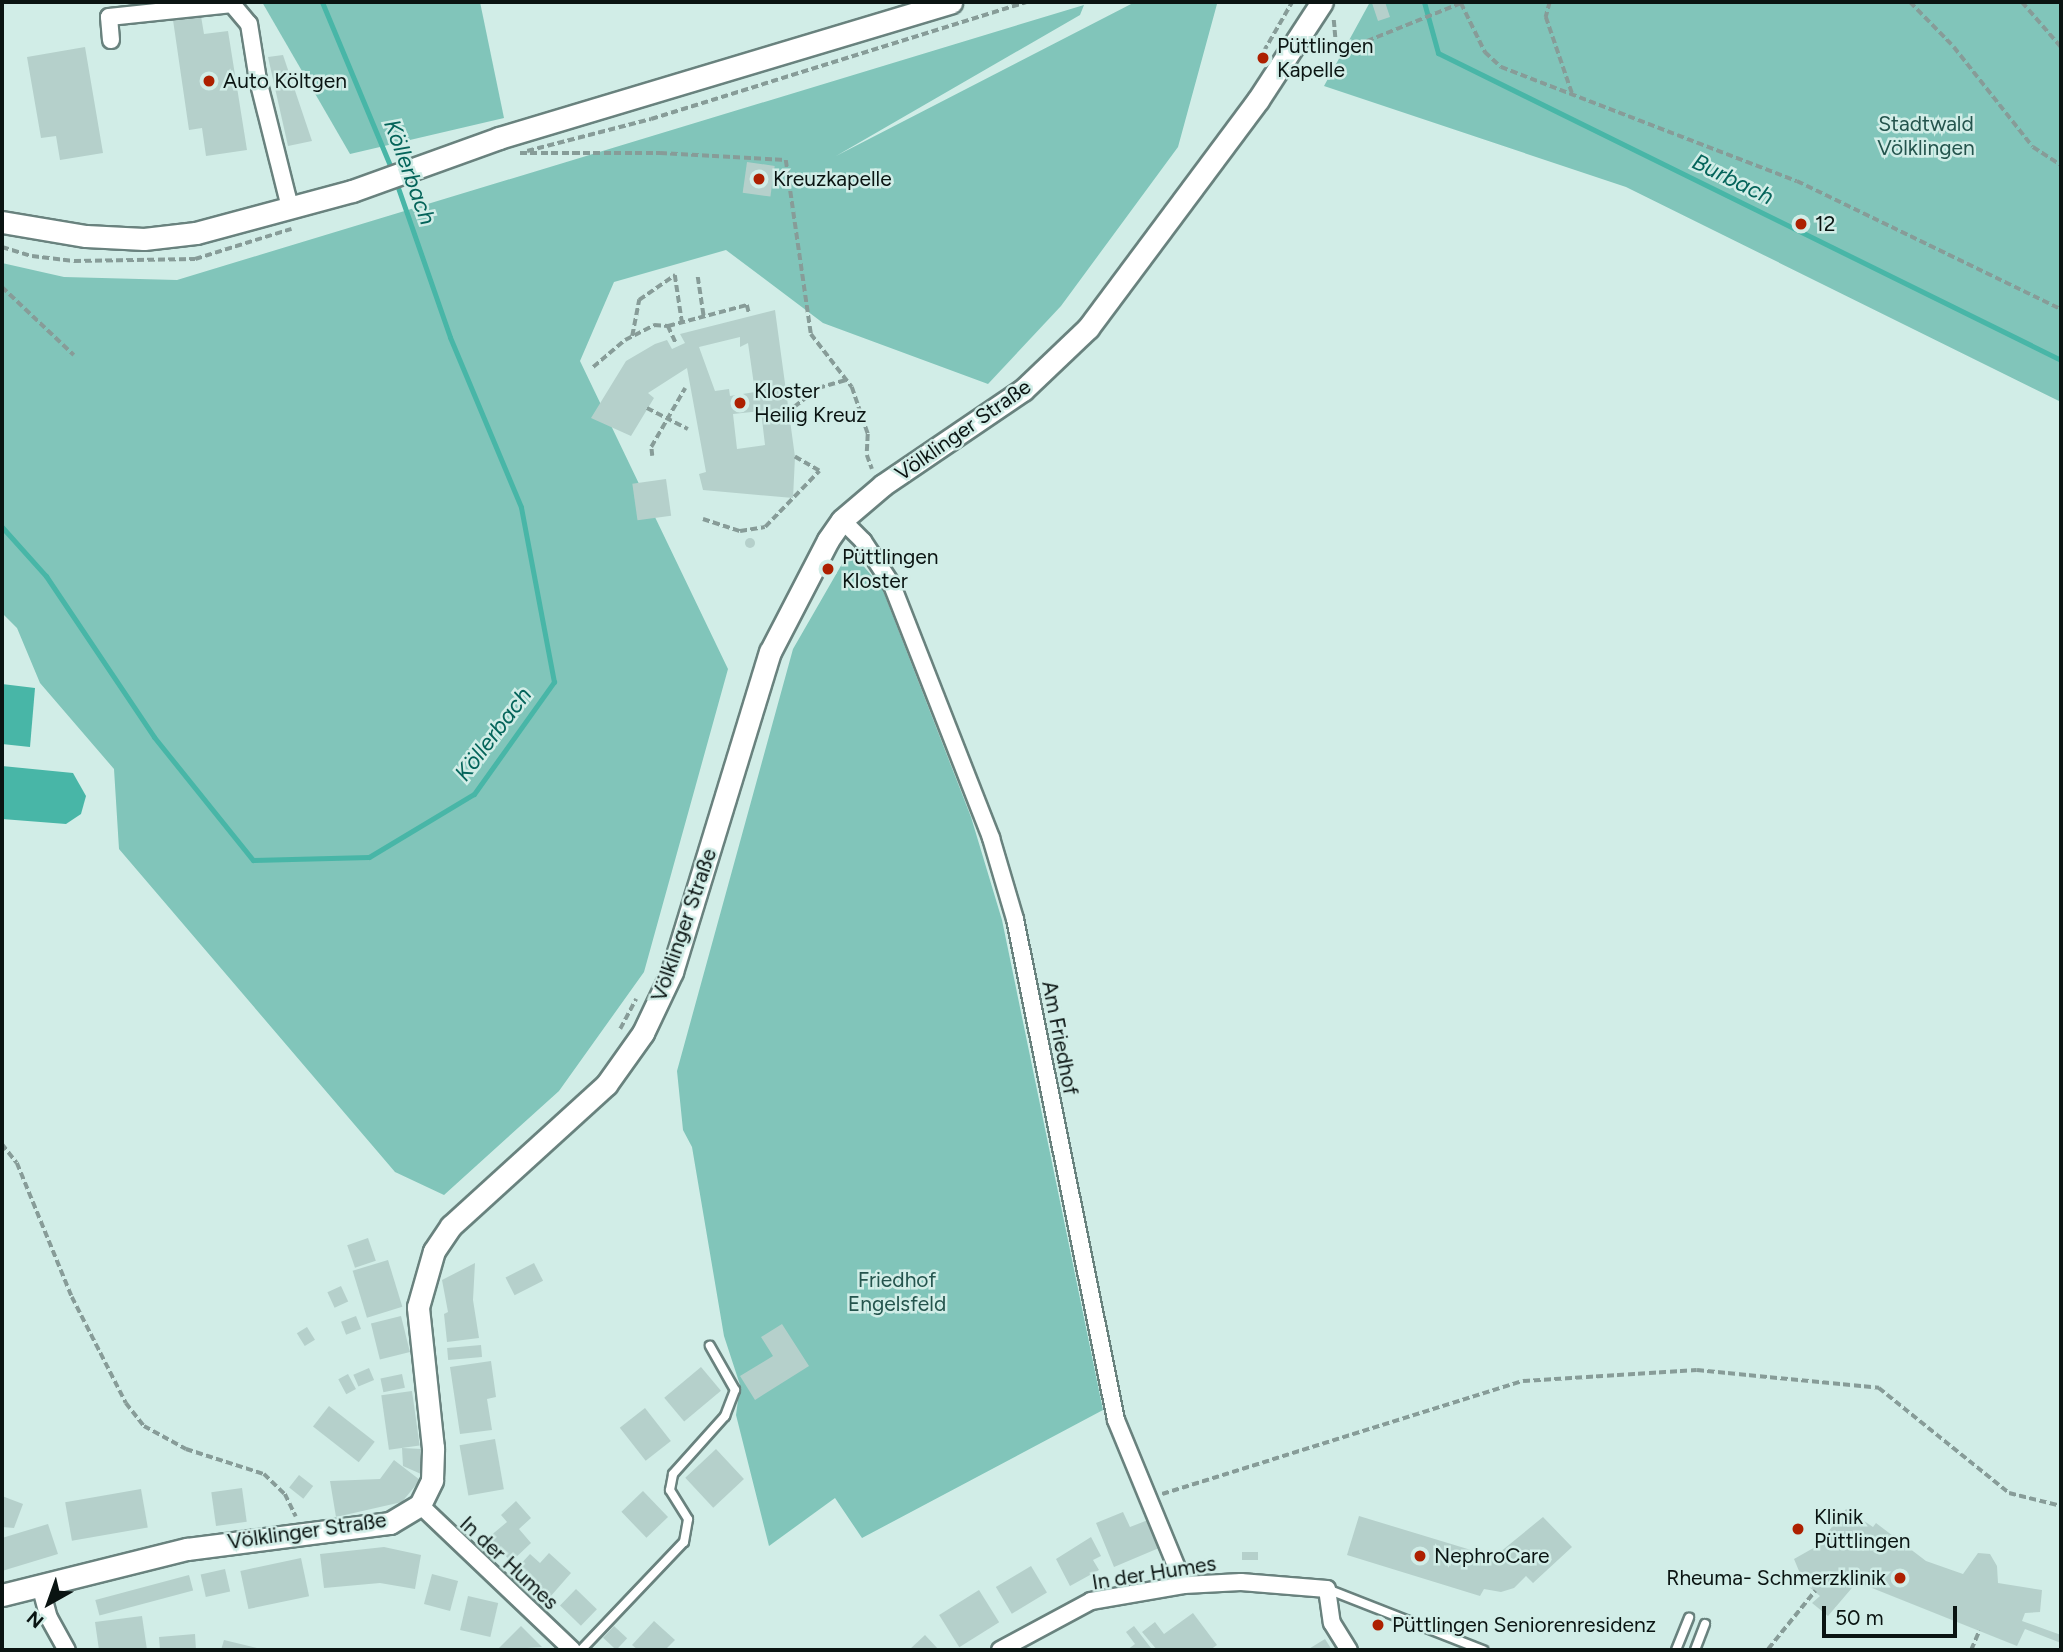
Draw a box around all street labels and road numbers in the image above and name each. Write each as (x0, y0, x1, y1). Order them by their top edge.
street label: Völklinger Straße (890, 374, 1036, 486)
street label: Völklinger Straße (646, 845, 722, 1005)
street label: Am Friedhof (1037, 979, 1083, 1097)
street label: Völklinger Straße (226, 1507, 388, 1555)
street label: In der Humes (455, 1511, 563, 1615)
street label: In der Humes (1090, 1551, 1218, 1595)

